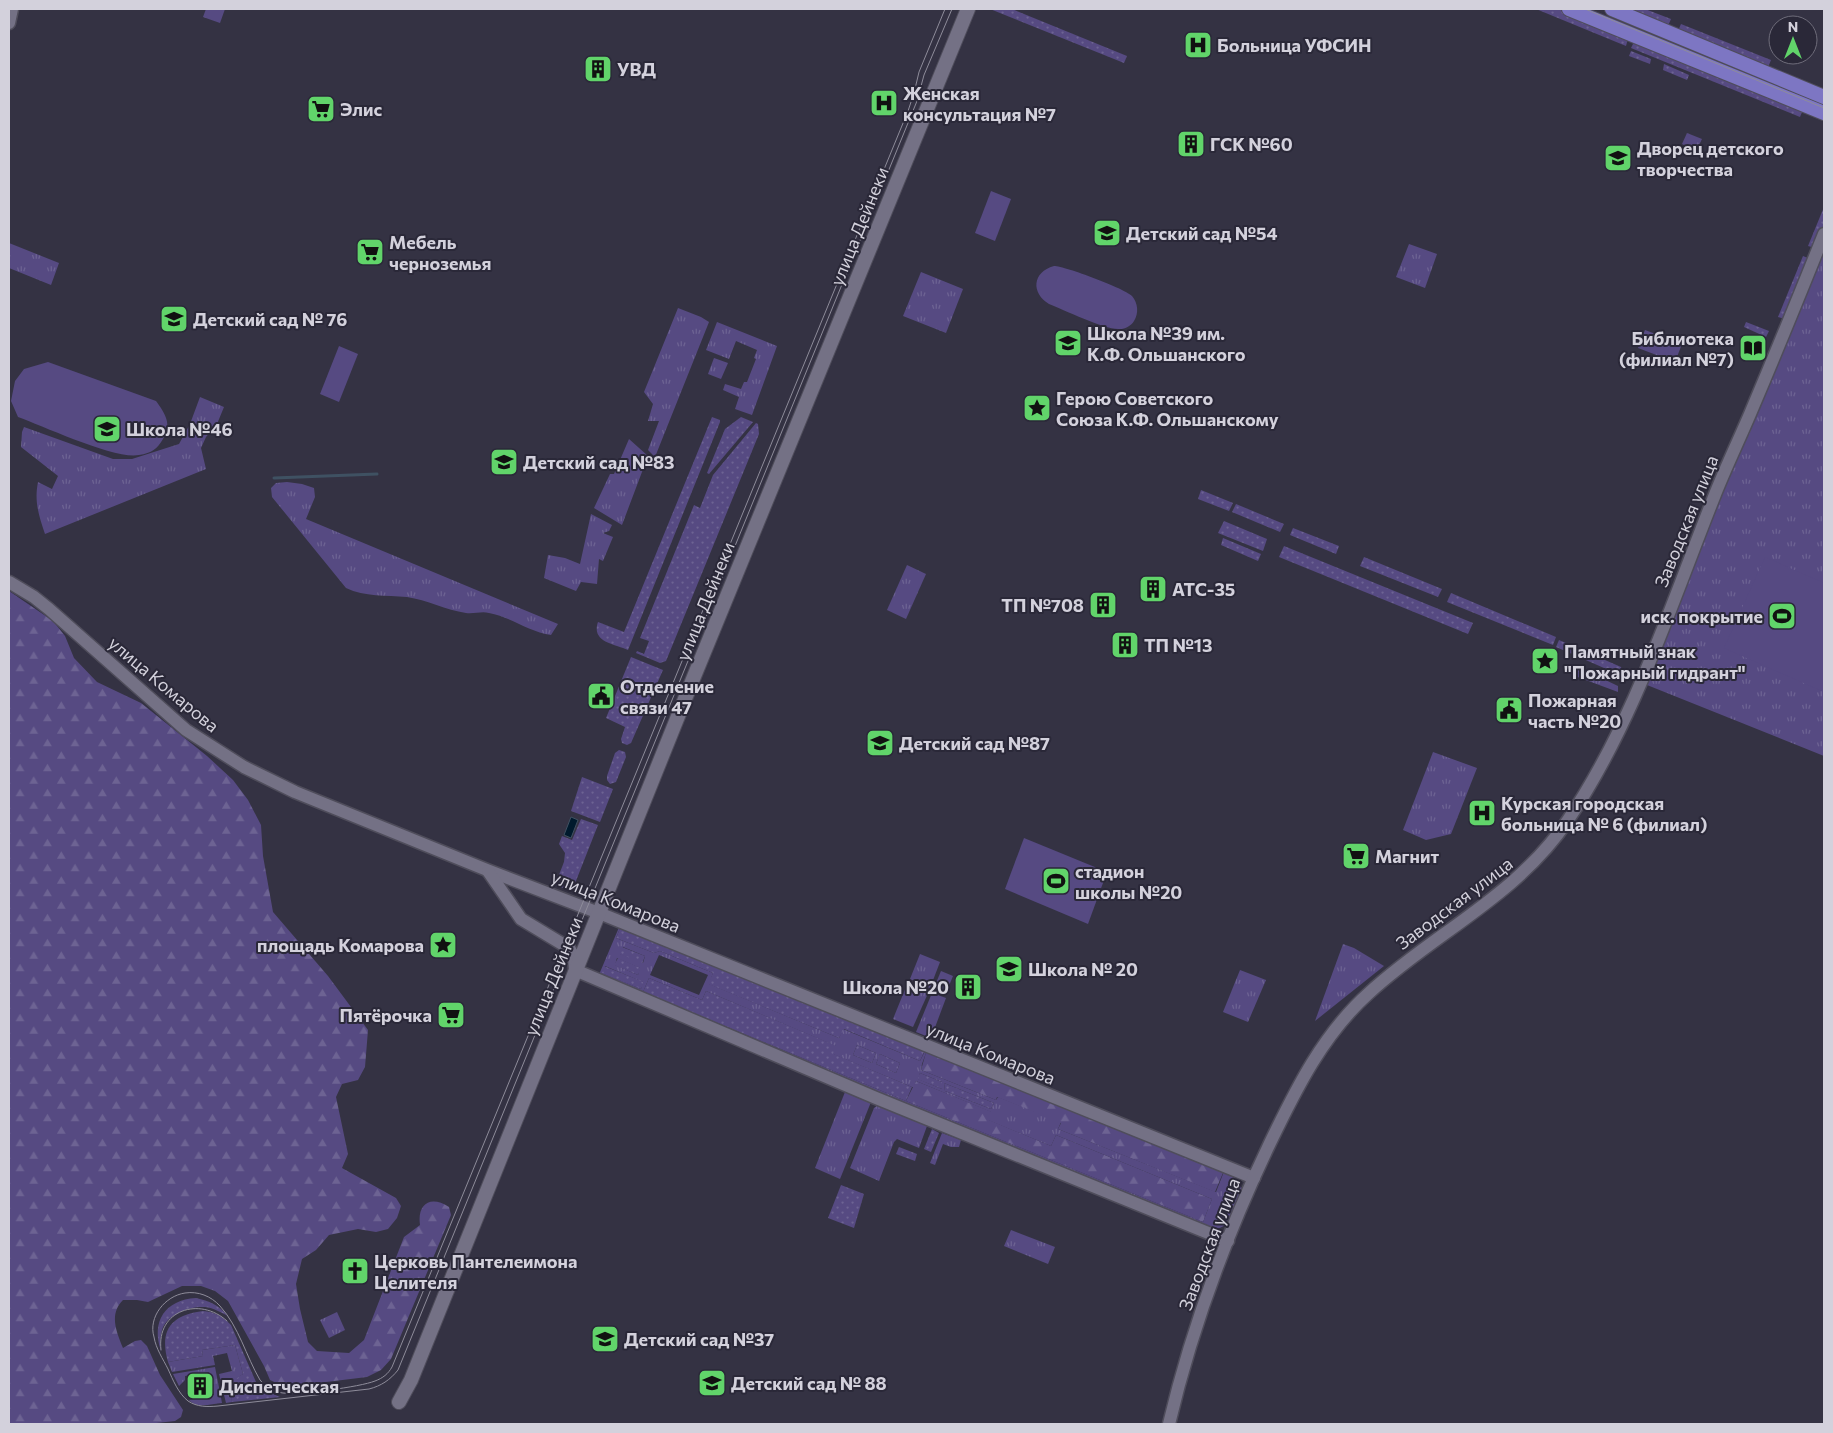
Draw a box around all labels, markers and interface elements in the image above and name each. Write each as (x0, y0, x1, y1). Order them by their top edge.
north arrow (1768, 15, 1818, 65)
text: N (1788, 18, 1798, 35)
hospital icon: Больница УФСИН (1183, 30, 1213, 60)
place label: Больница УФСИН (1217, 34, 1372, 56)
building icon: УВД (583, 54, 613, 84)
place label: УВД (617, 58, 657, 80)
place label: Женская консультация №7 (903, 82, 1056, 125)
hospital icon: Женская консультация №7 (869, 88, 899, 118)
supermarket icon: Элис (306, 94, 336, 124)
place label: Элис (340, 98, 382, 120)
building icon: ГСК №60 (1176, 129, 1206, 159)
place label: ГСК №60 (1210, 133, 1293, 155)
place label: Дворец детского творчества (1637, 137, 1784, 180)
school or university icon: Дворец детского творчества (1603, 143, 1633, 173)
street label: улица Дейнеки (825, 163, 893, 289)
school or university icon: Детский сад №54 (1092, 218, 1122, 248)
place label: Детский сад №54 (1126, 222, 1277, 244)
place label: Мебель черноземья (389, 231, 491, 274)
supermarket icon: Мебель черноземья (355, 237, 385, 267)
school or university icon: Детский сад № 76 (159, 304, 189, 334)
place label: Детский сад № 76 (193, 308, 347, 330)
place label: Школа №39 им. К.Ф. Ольшанского (1087, 322, 1246, 365)
place label: Библиотека (филиал №7) (1619, 327, 1734, 370)
school or university icon: Школа №39 им. К.Ф. Ольшанского (1053, 328, 1083, 358)
library icon: Библиотека (филиал №7) (1738, 333, 1768, 363)
place label: Герою Советского Союза К.Ф. Ольшанскому (1056, 387, 1279, 430)
place icon: Герою Советского Союза К.Ф. Ольшанскому (1022, 393, 1052, 423)
school or university icon: Школа №46 (92, 414, 122, 444)
place label: Школа №46 (126, 418, 233, 440)
school or university icon: Детский сад №83 (489, 447, 519, 477)
place label: Детский сад №83 (523, 451, 674, 473)
street label: Заводская улица (1650, 452, 1722, 590)
street label: улица Дейнеки (671, 538, 739, 664)
building icon: АТС-35 (1138, 574, 1168, 604)
place label: АТС-35 (1172, 578, 1235, 600)
building icon: ТП №708 (1088, 590, 1118, 620)
place label: ТП №708 (1001, 594, 1084, 616)
sports icon: иск. покрытие (1767, 601, 1797, 631)
place label: иск. покрытие (1641, 605, 1763, 627)
building icon: ТП №13 (1110, 630, 1140, 660)
street label: улица Комарова (104, 631, 224, 737)
place label: ТП №13 (1144, 634, 1212, 656)
place label: Памятный знак "Пожарный гидрант" (1564, 640, 1746, 683)
place icon: Памятный знак "Пожарный гидрант" (1530, 646, 1560, 676)
place label: Отделение связи 47 (620, 675, 714, 718)
public building icon: Отделение связи 47 (586, 681, 616, 711)
place label: Пожарная часть №20 (1528, 689, 1621, 732)
public building icon: Пожарная часть №20 (1494, 695, 1524, 725)
school or university icon: Детский сад №87 (865, 728, 895, 758)
place label: Детский сад №87 (899, 732, 1050, 754)
place label: Курская городская больница № 6 (филиал) (1501, 792, 1707, 835)
hospital icon: Курская городская больница № 6 (филиал) (1467, 798, 1497, 828)
supermarket icon: Магнит (1341, 841, 1371, 871)
place label: Магнит (1375, 845, 1439, 867)
street label: Заводская улица (1391, 852, 1517, 954)
place label: стадион школы №20 (1075, 860, 1182, 903)
street label: улица Комарова (548, 865, 684, 937)
sports icon: стадион школы №20 (1041, 866, 1071, 896)
street label: улица Дейнеки (519, 913, 587, 1039)
place icon: площадь Комарова (428, 930, 458, 960)
place label: площадь Комарова (257, 934, 424, 956)
school or university icon: Школа № 20 (994, 954, 1024, 984)
place label: Школа № 20 (1028, 958, 1138, 980)
building icon: Школа №20 (953, 972, 983, 1002)
place label: Школа №20 (843, 976, 949, 998)
supermarket icon: Пятёрочка (436, 1000, 466, 1030)
place label: Пятёрочка (340, 1004, 432, 1026)
street label: улица Комарова (923, 1017, 1059, 1089)
street label: Заводская улица (1174, 1175, 1244, 1313)
place label: Церковь Пантелеимона Целителя (374, 1250, 577, 1293)
church icon: Церковь Пантелеимона Целителя (340, 1256, 370, 1286)
school or university icon: Детский сад №37 (590, 1324, 620, 1354)
place label: Детский сад №37 (624, 1328, 774, 1350)
school or university icon: Детский сад № 88 (697, 1368, 727, 1398)
building icon: Диспетческая (185, 1371, 215, 1401)
place label: Детский сад № 88 (731, 1372, 887, 1394)
place label: Диспетческая (219, 1375, 339, 1397)

